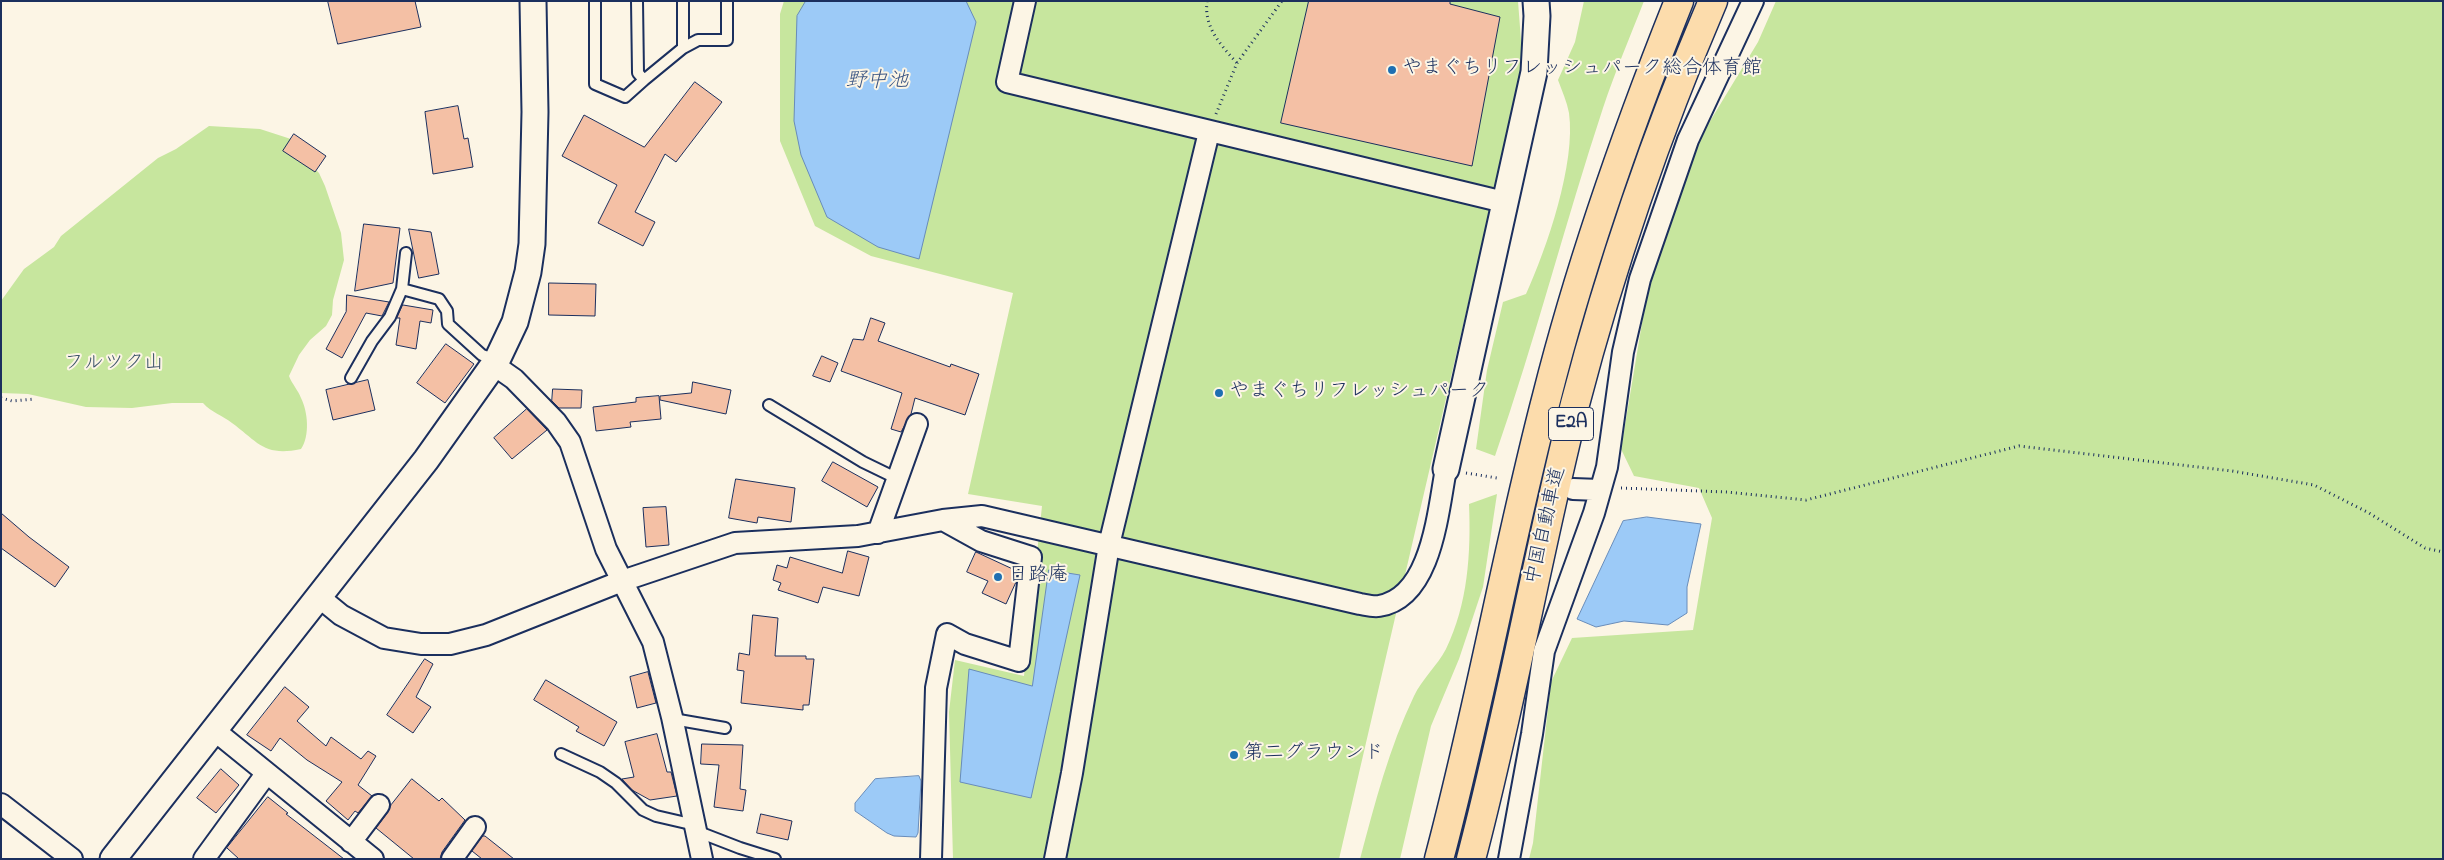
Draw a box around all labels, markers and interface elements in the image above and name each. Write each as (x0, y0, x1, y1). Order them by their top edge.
place label: やまぐちリフレッシュパーク総合体育館 (1402, 58, 1762, 82)
marker: やまぐちリフレッシュパーク総合体育館 (1386, 64, 1398, 76)
water label: 野中池 (846, 70, 908, 96)
park label: フルツク山 (64, 353, 164, 377)
place label: やまぐちリフレッシュパーク (1229, 381, 1489, 405)
marker: やまぐちリフレッシュパーク (1213, 387, 1225, 399)
road number: E2A (1548, 408, 1594, 440)
street label: 中国自動車道 (1522, 465, 1572, 587)
place label: 日路庵 (1008, 565, 1068, 589)
marker: 日路庵 (992, 571, 1004, 583)
place label: 第二グラウンド (1244, 743, 1384, 767)
marker: 第二グラウンド (1228, 749, 1240, 761)

